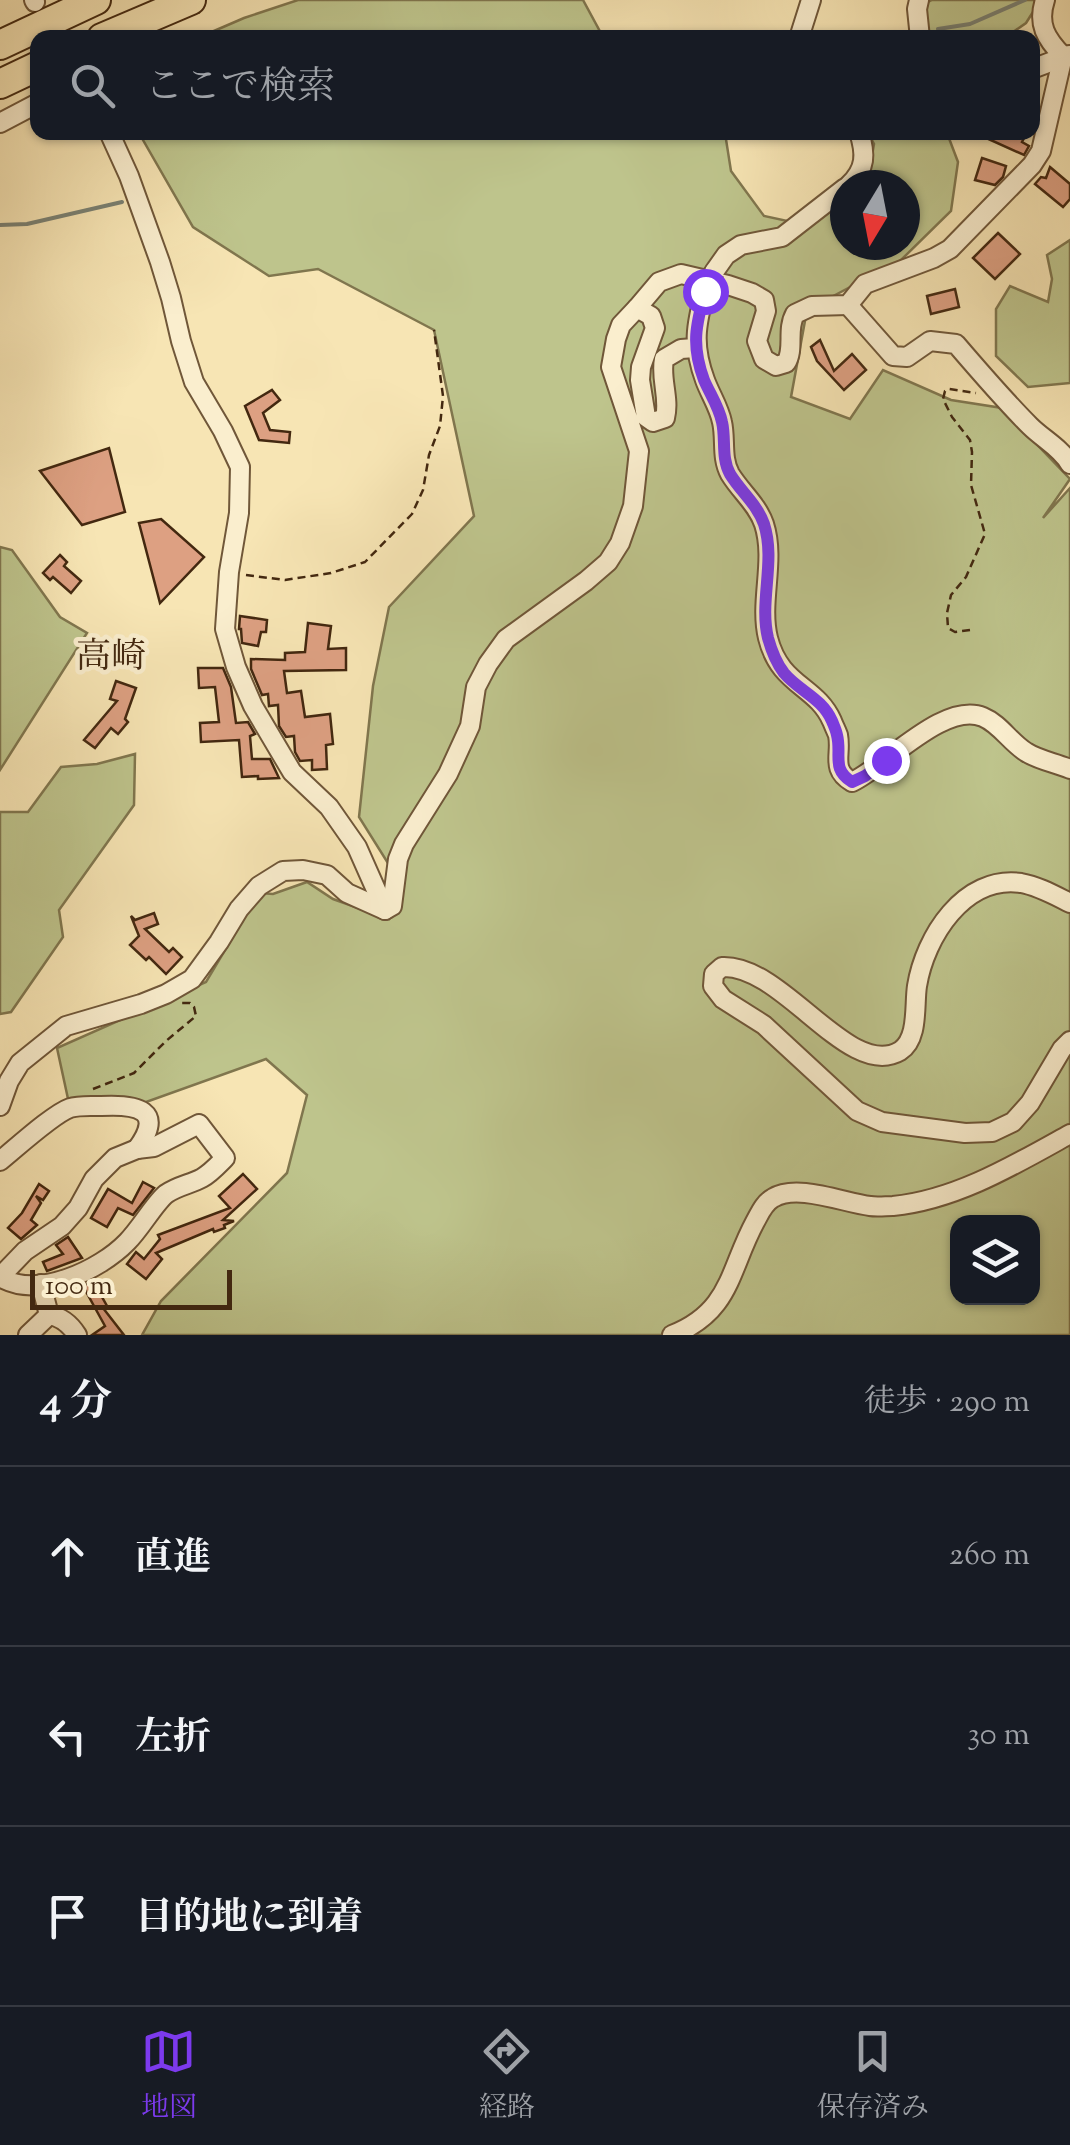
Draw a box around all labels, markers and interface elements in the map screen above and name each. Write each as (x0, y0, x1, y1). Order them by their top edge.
search box (30, 30, 1040, 140)
icon: search (65, 58, 120, 113)
text: ここで検索 (145, 62, 335, 116)
north arrow (830, 170, 920, 260)
route start (683, 269, 729, 315)
district label: 高崎 (76, 633, 146, 684)
route end (864, 738, 910, 784)
map controls (950, 1215, 1040, 1305)
button: layers (950, 1215, 1040, 1305)
scale bar (30, 1265, 232, 1310)
text: 100 m (45, 1267, 113, 1307)
text: 4 分 (40, 1374, 112, 1434)
text: 徒歩 · 290 m (864, 1380, 1030, 1426)
icon: ahead (40, 1529, 95, 1584)
text: 直進 (135, 1533, 211, 1587)
text: 260 m (949, 1533, 1030, 1579)
icon: left (40, 1709, 95, 1764)
text: 左折 (135, 1713, 211, 1767)
text: 30 m (967, 1713, 1030, 1759)
icon: arrive (40, 1889, 95, 1944)
text: 目的地に到着 (135, 1893, 363, 1947)
tab: 地図 (141, 2024, 197, 2129)
tab: 経路 (479, 2024, 535, 2129)
tab: 保存済み (817, 2024, 929, 2129)

